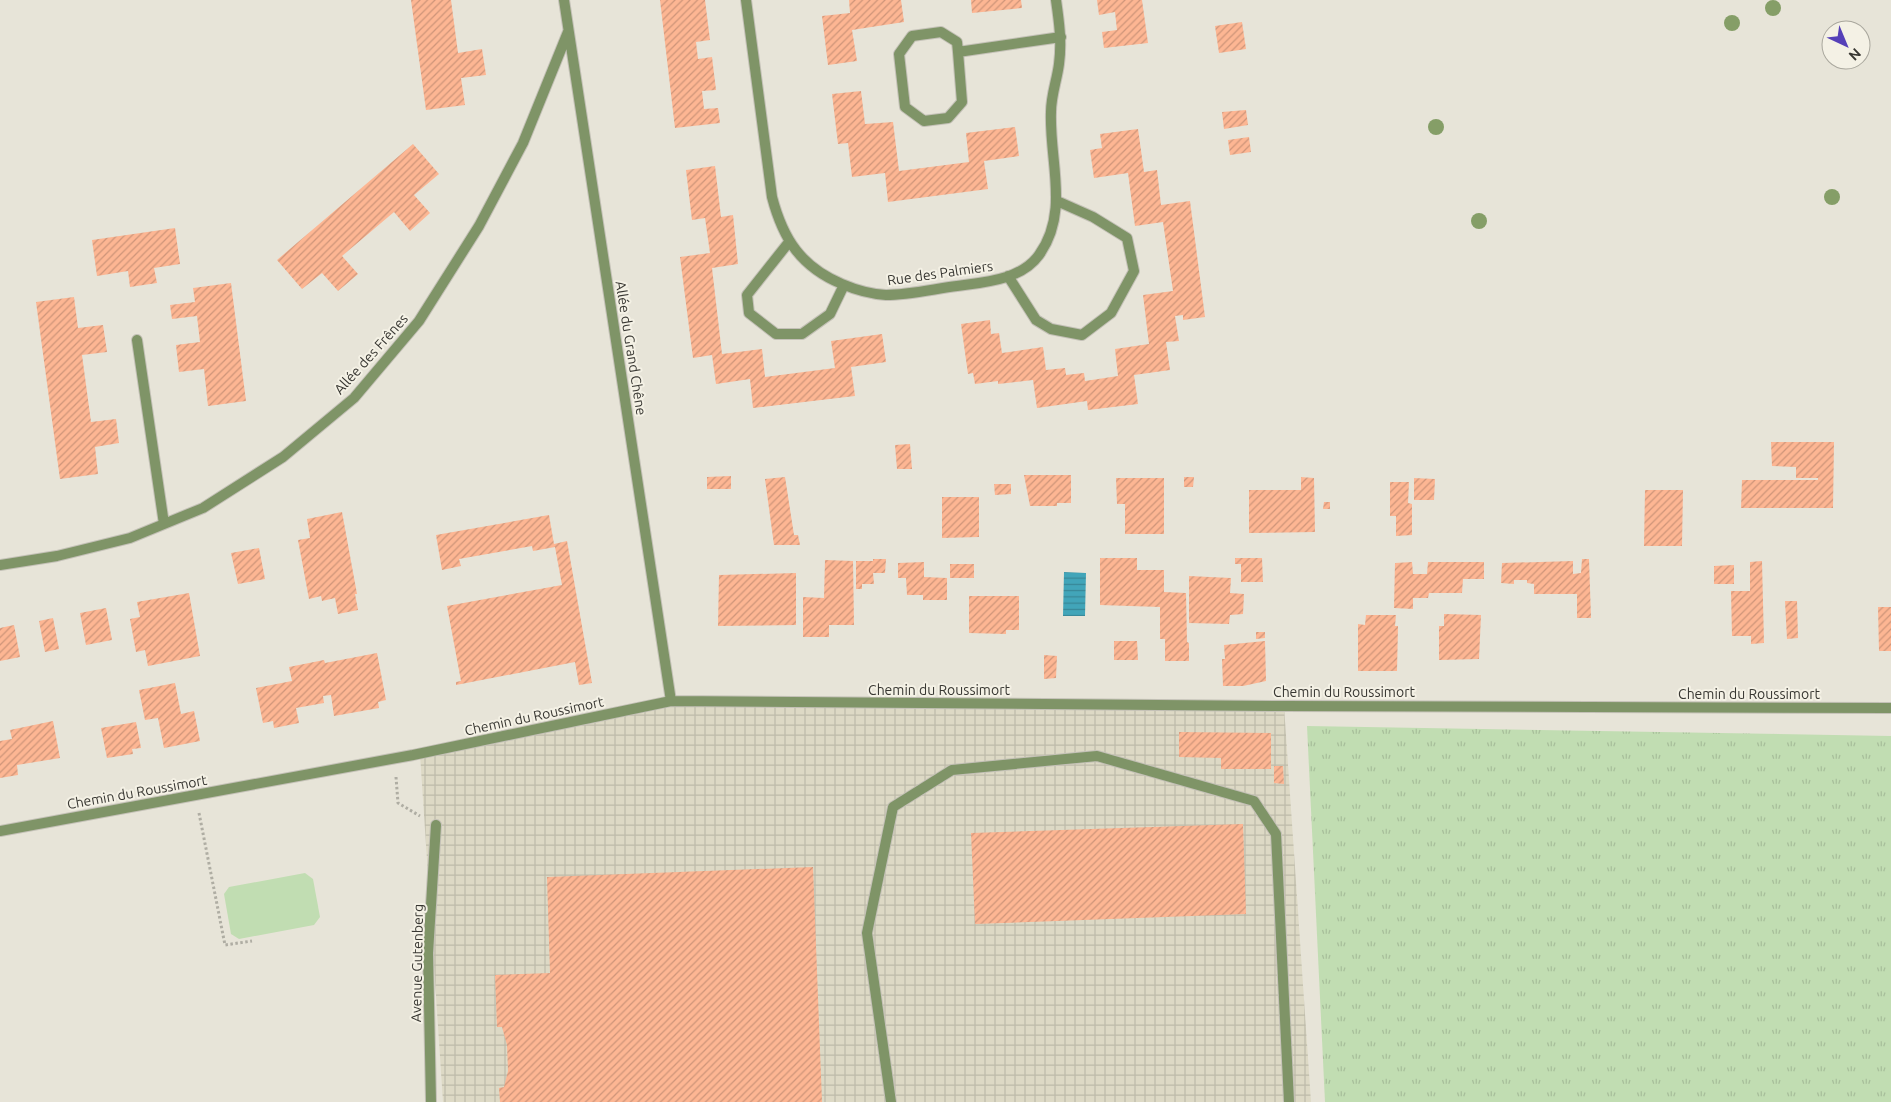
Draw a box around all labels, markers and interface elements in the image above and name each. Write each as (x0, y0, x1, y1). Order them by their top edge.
north arrow (1821, 20, 1871, 70)
text: N (1846, 45, 1864, 64)
street label: Rue des Palmiers (886, 258, 994, 288)
street label: Allée du Grand Chêne (612, 280, 650, 416)
street label: Allée des Frênes (331, 311, 411, 397)
street label: Chemin du Roussimort (868, 682, 1010, 698)
street label: Chemin du Roussimort (1273, 684, 1415, 700)
street label: Chemin du Roussimort (1678, 686, 1820, 702)
street label: Chemin du Roussimort (463, 693, 606, 739)
street label: Chemin du Roussimort (66, 772, 209, 812)
street label: Avenue Gutenberg (408, 904, 426, 1022)

